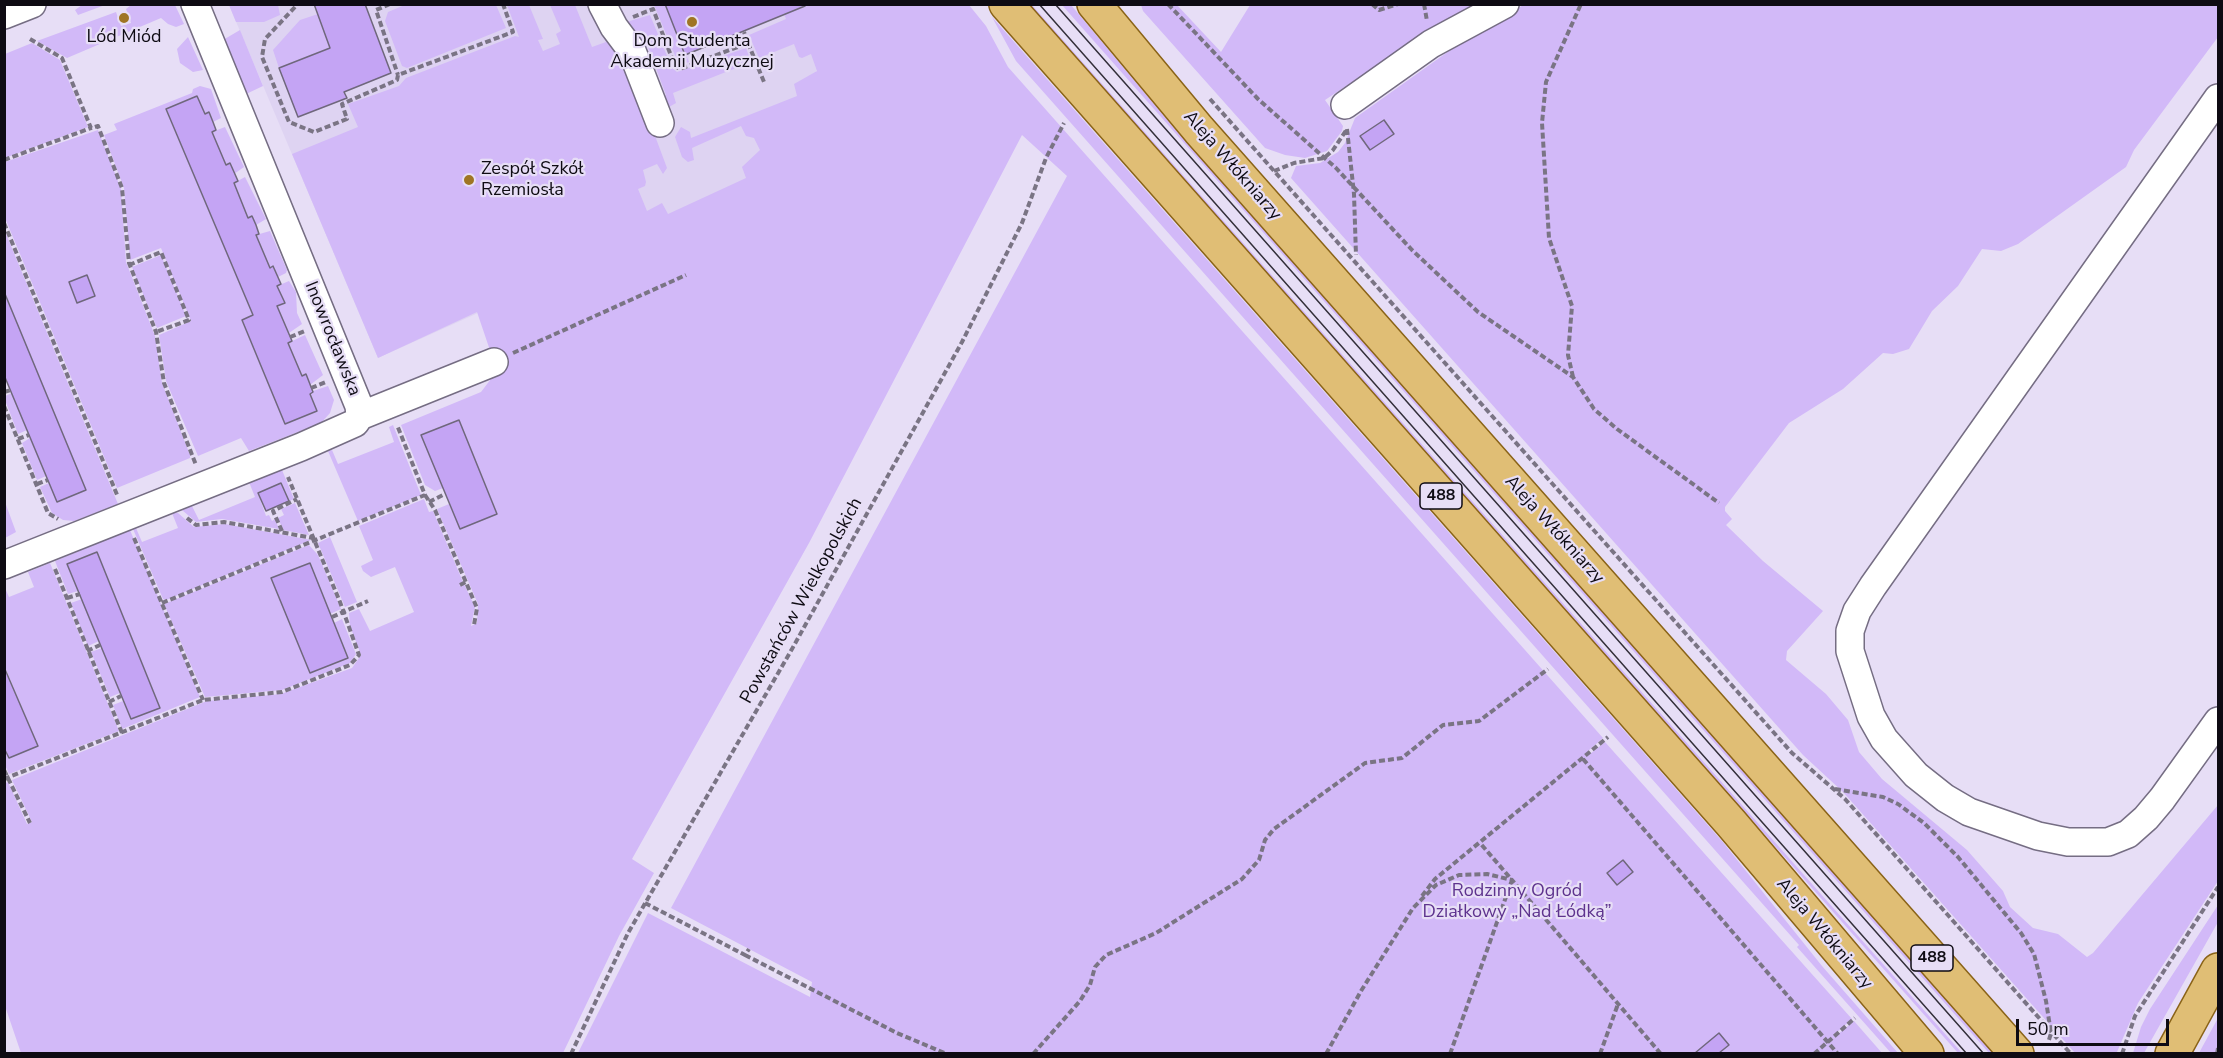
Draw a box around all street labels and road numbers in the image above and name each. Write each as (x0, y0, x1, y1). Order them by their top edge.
street label: Aleja Włókniarzy (1178, 107, 1286, 225)
street label: Inowrocławska (299, 279, 365, 399)
street label: Aleja Włókniarzy (1500, 471, 1608, 589)
road number: 488 (1420, 483, 1462, 509)
street label: Powstańców Wielkopolskich (736, 494, 868, 708)
street label: Aleja Włókniarzy (1771, 874, 1877, 994)
road number: 488 (1911, 945, 1953, 971)

